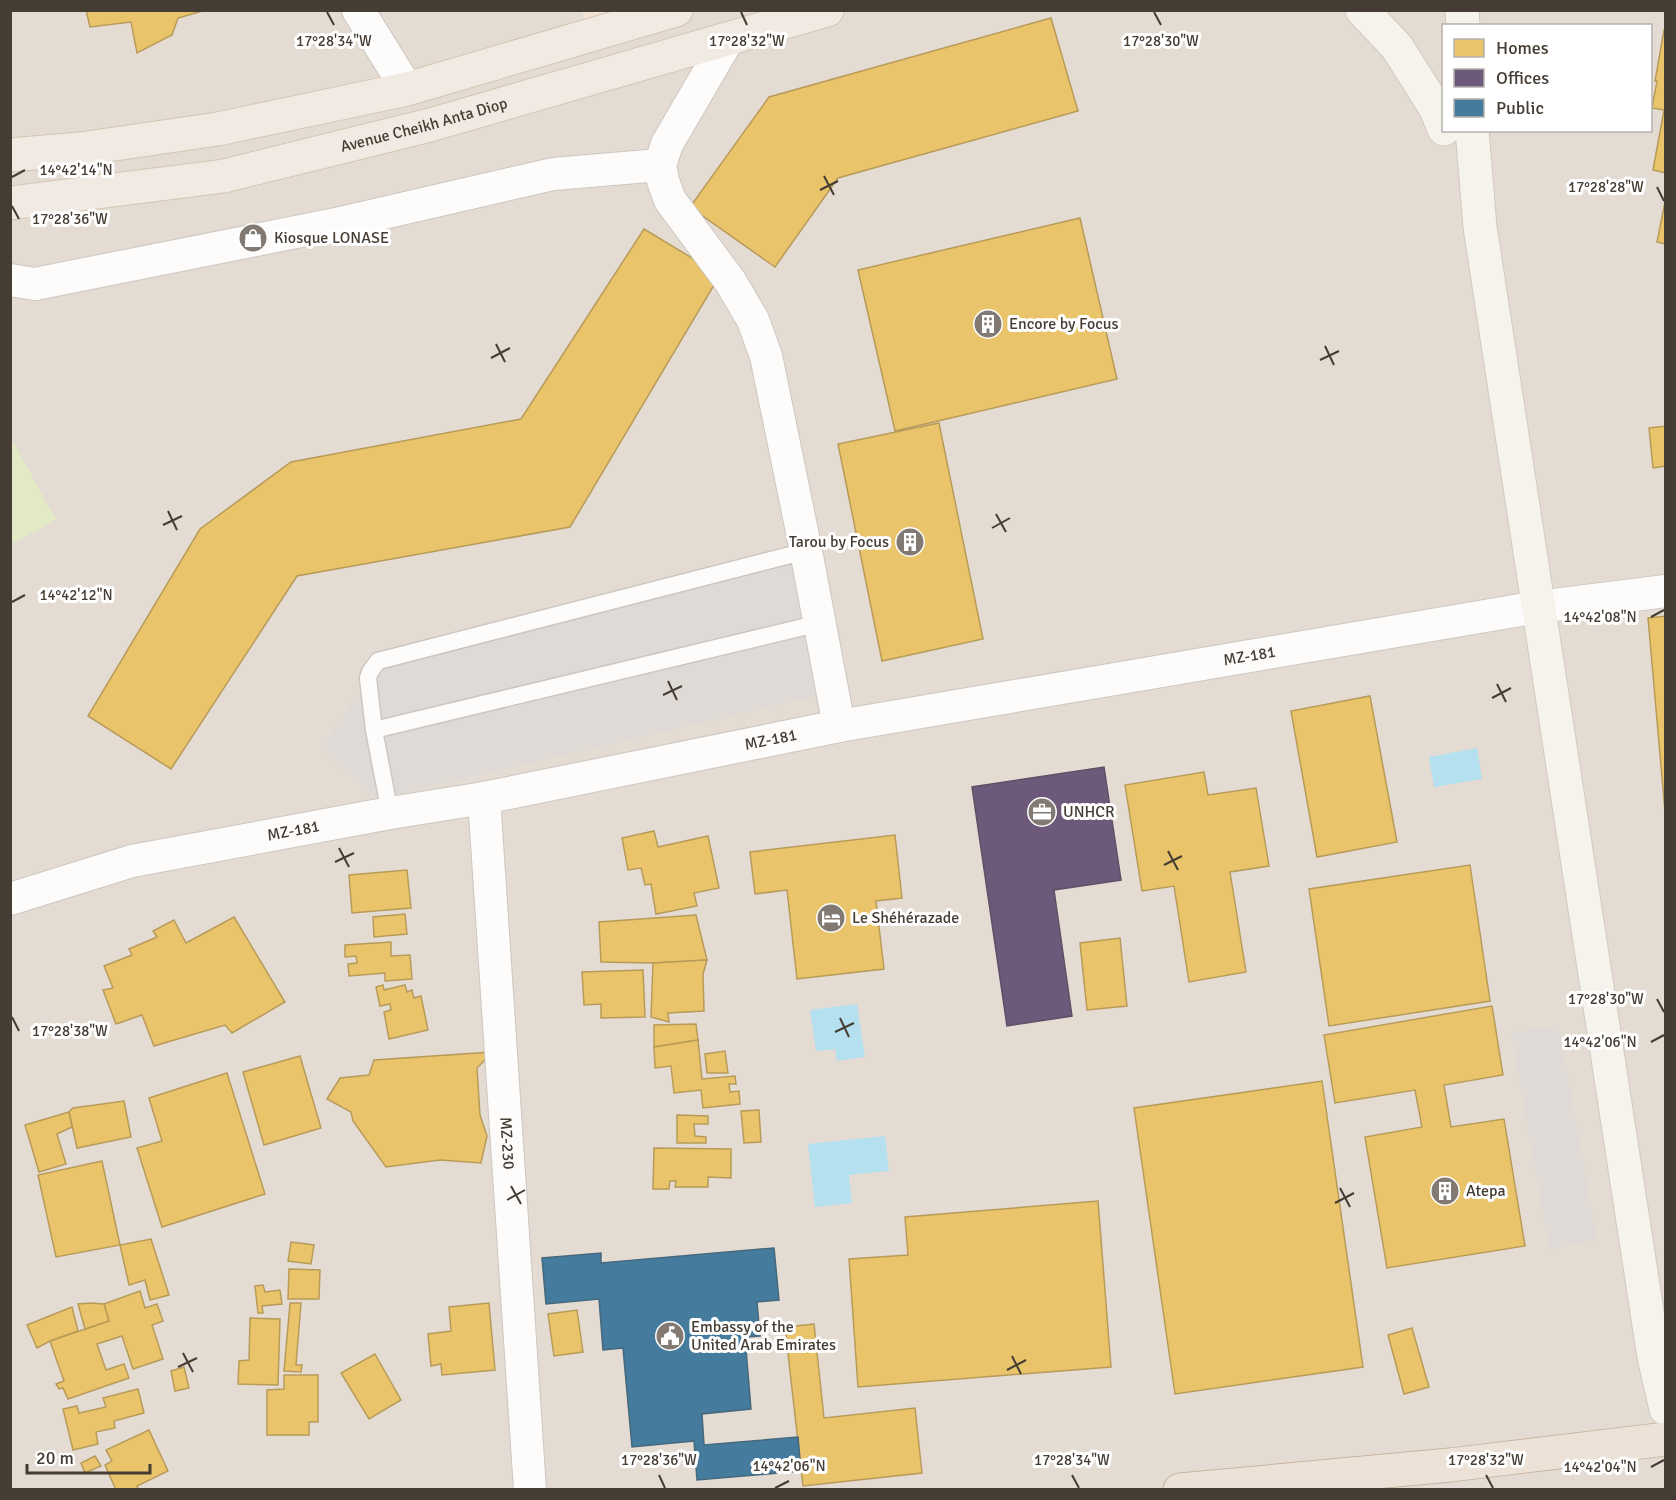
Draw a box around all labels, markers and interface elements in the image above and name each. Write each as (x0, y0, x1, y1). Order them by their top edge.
legend (1442, 24, 1652, 132)
text: 17°28'34"W (296, 32, 372, 50)
text: 17°28'32"W (709, 32, 785, 50)
text: 17°28'30"W (1123, 32, 1199, 50)
text: Homes (1496, 37, 1549, 59)
text: Offices (1496, 67, 1549, 89)
street label: Avenue Cheikh Anta Diop (338, 93, 510, 157)
text: Public (1496, 97, 1544, 119)
text: 14°42'14"N (39, 161, 113, 179)
text: 17°28'28"W (1568, 178, 1644, 196)
text: 17°28'36"W (32, 210, 108, 228)
shop icon: Kiosque LONASE (237, 222, 269, 254)
place label: Kiosque LONASE (274, 228, 389, 248)
building icon: Encore by Focus (972, 308, 1004, 340)
place label: Encore by Focus (1009, 314, 1119, 334)
building icon: Tarou by Focus (894, 526, 926, 558)
place label: Tarou by Focus (789, 532, 889, 552)
text: 14°42'12"N (39, 586, 113, 604)
text: 14°42'08"N (1563, 608, 1637, 626)
street label: MZ-181 (1222, 642, 1277, 670)
street label: MZ-181 (743, 725, 799, 755)
office icon: UNHCR (1026, 796, 1058, 828)
place label: UNHCR (1063, 802, 1115, 822)
street label: MZ-181 (266, 816, 321, 846)
hotel icon: Le Shéhérazade (815, 902, 847, 934)
place label: Le Shéhérazade (852, 908, 959, 928)
text: 17°28'30"W (1568, 990, 1644, 1008)
text: 17°28'38"W (32, 1022, 108, 1040)
text: 14°42'06"N (1563, 1033, 1637, 1051)
street label: MZ-230 (495, 1116, 519, 1170)
building icon: Atepa (1429, 1175, 1461, 1207)
place label: Atepa (1466, 1181, 1506, 1201)
place label: Embassy of the United Arab Emirates (691, 1317, 836, 1355)
public building icon: Embassy of the United Arab Emirates (654, 1320, 686, 1352)
scale bar (27, 1437, 150, 1475)
text: 20 m (36, 1447, 74, 1469)
text: 17°28'36"W (621, 1451, 697, 1469)
text: 17°28'34"W (1034, 1451, 1110, 1469)
text: 17°28'32"W (1448, 1451, 1524, 1469)
text: 14°42'06"N (752, 1457, 826, 1475)
text: 14°42'04"N (1563, 1458, 1637, 1476)

